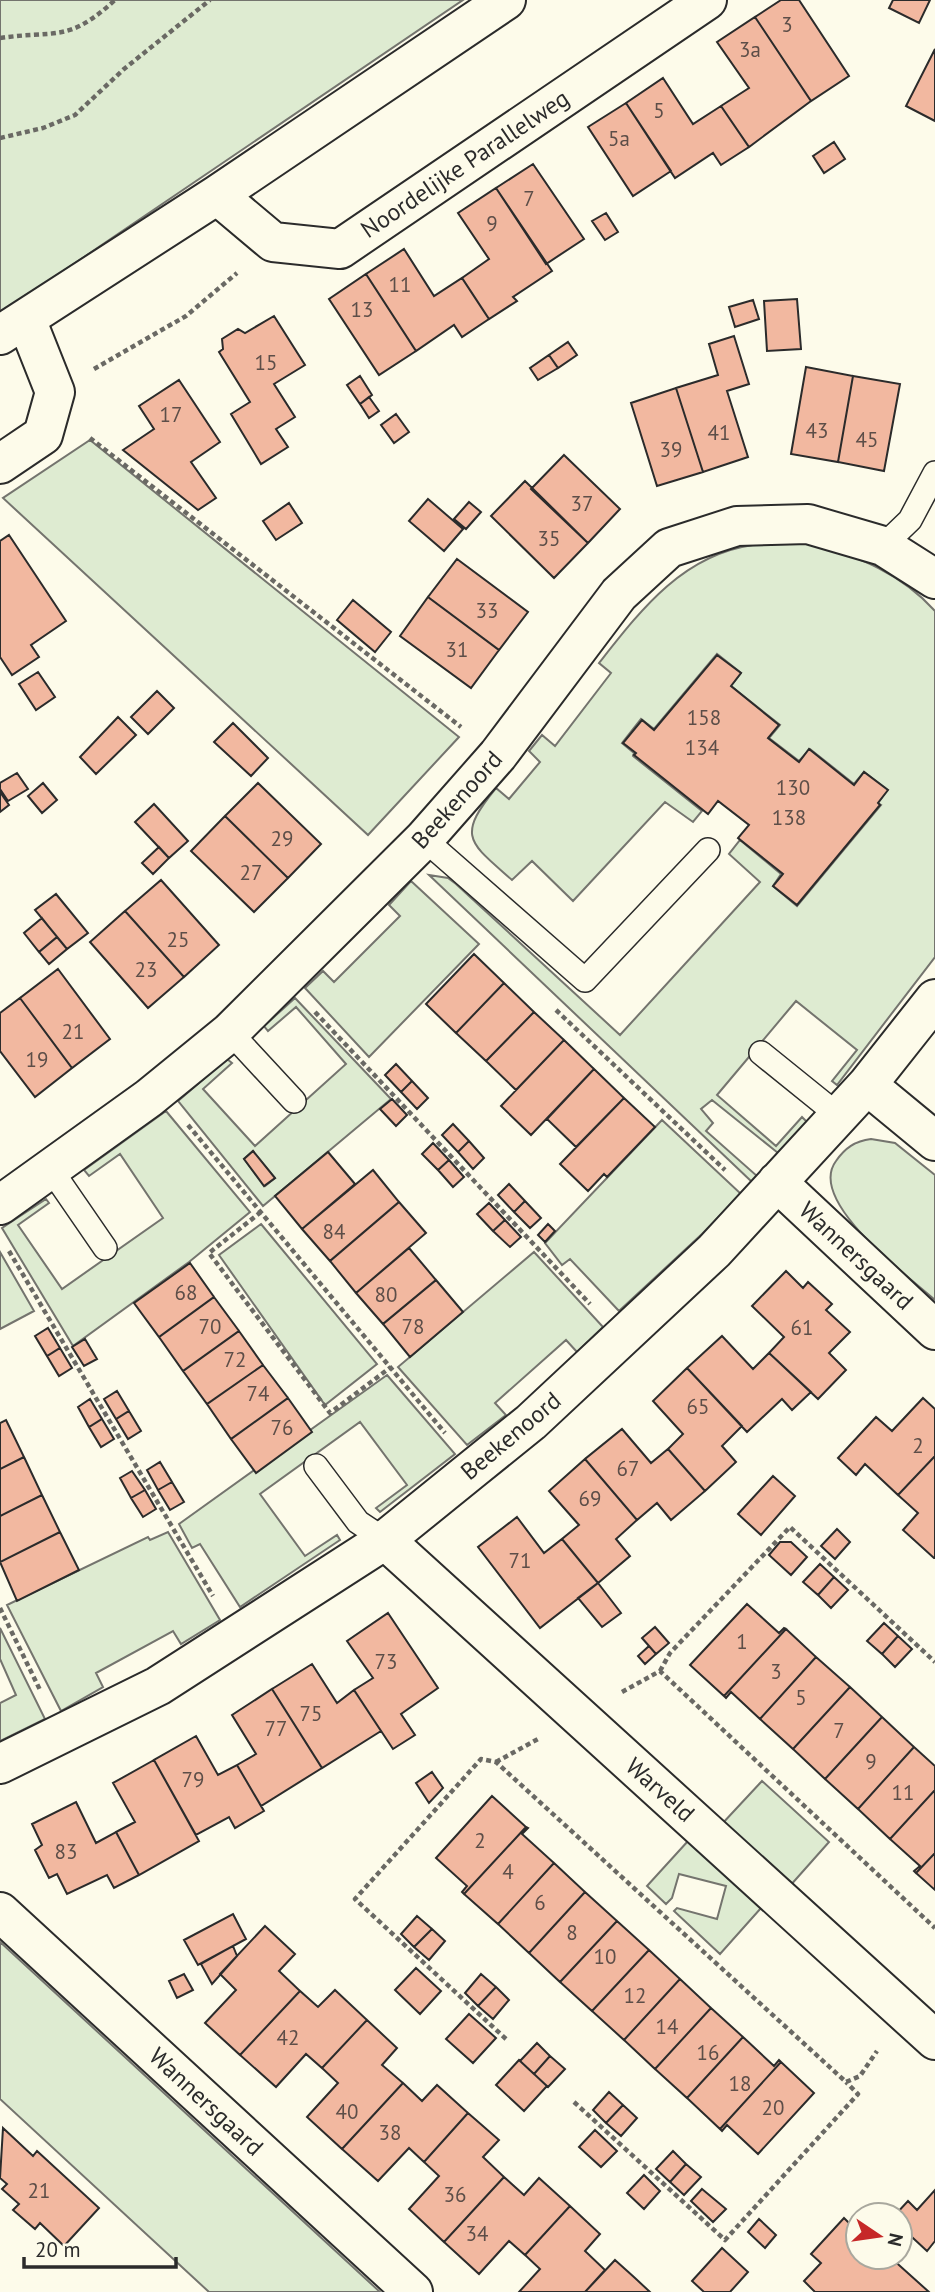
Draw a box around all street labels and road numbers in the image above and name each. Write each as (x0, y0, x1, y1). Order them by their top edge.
street label: Noordelijke Parallelweg (355, 82, 575, 245)
street label: Beekenoord (404, 744, 509, 855)
street label: Wannersgaard (793, 1195, 920, 1317)
street label: Beekenoord (454, 1385, 567, 1487)
street label: Warveld (619, 1751, 701, 1829)
street label: Wannersgaard (143, 2041, 270, 2163)

